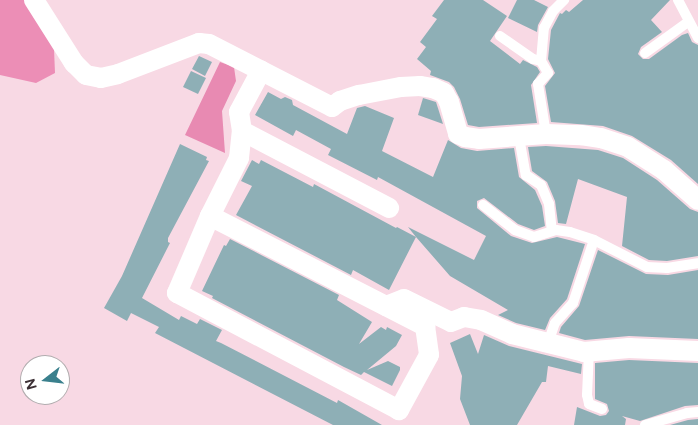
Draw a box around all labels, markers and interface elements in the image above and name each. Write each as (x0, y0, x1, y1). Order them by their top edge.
north arrow (20, 355, 70, 405)
text: N (21, 376, 41, 392)

